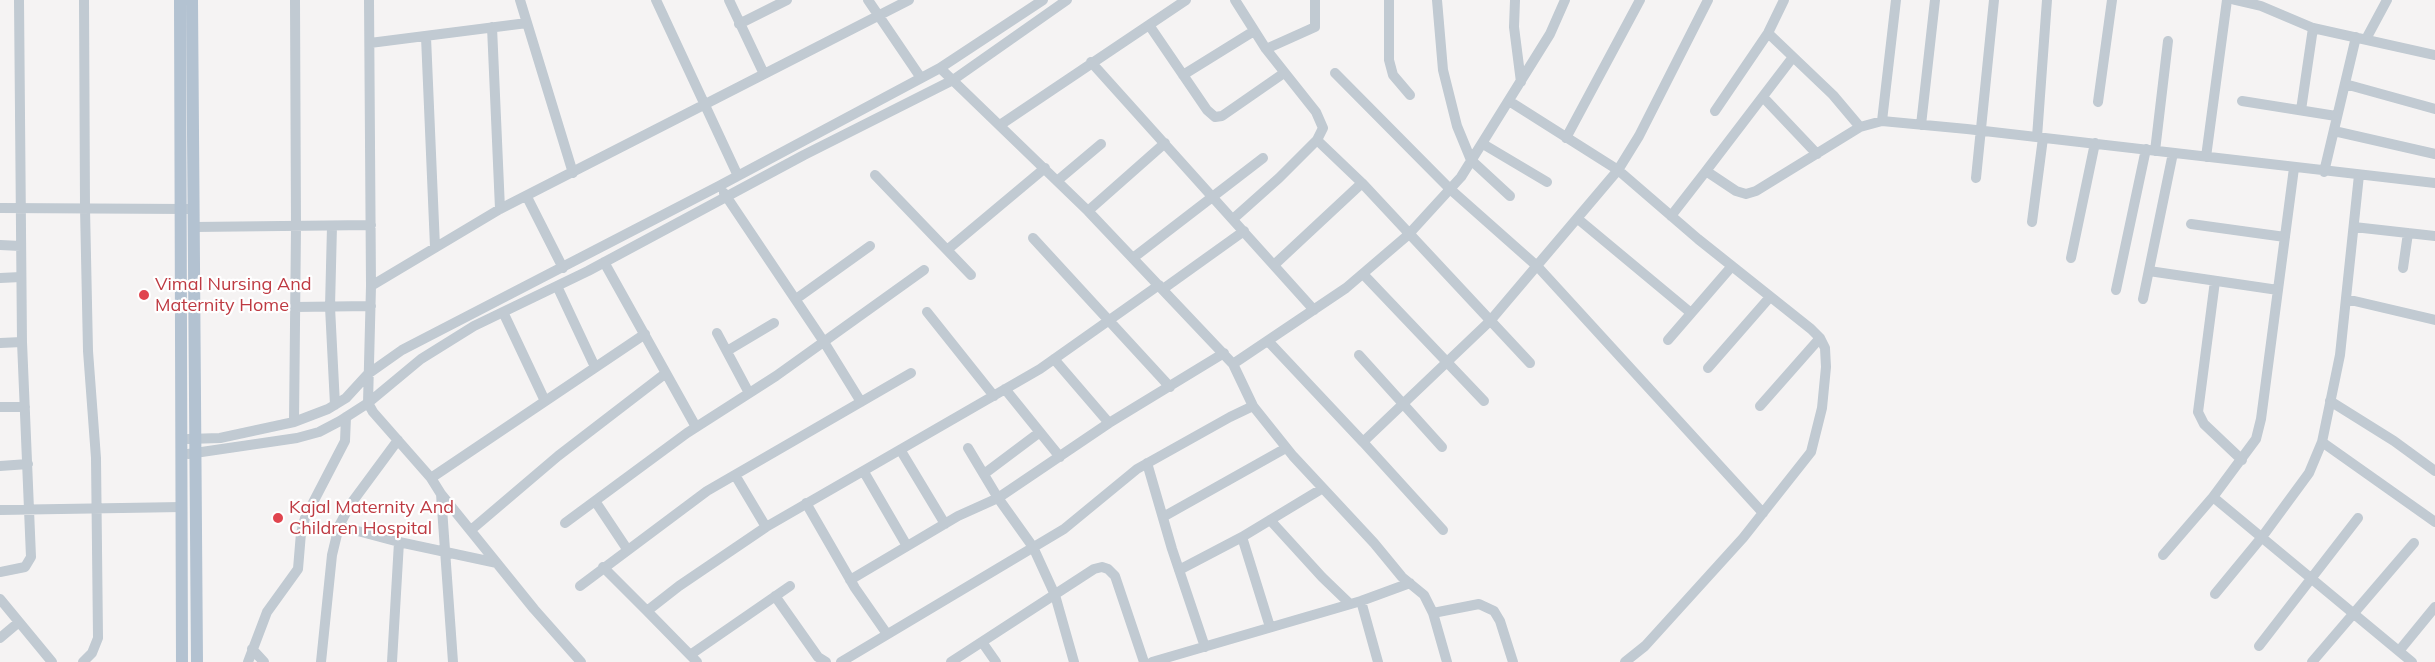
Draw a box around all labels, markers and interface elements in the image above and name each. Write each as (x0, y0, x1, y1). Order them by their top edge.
place label: Vimal Nursing And Maternity Home (155, 274, 312, 316)
marker: Vimal Nursing And Maternity Home (137, 288, 151, 302)
place label: Kajal Maternity And Children Hospital (289, 497, 454, 540)
marker: Kajal Maternity And Children Hospital (271, 511, 285, 525)

